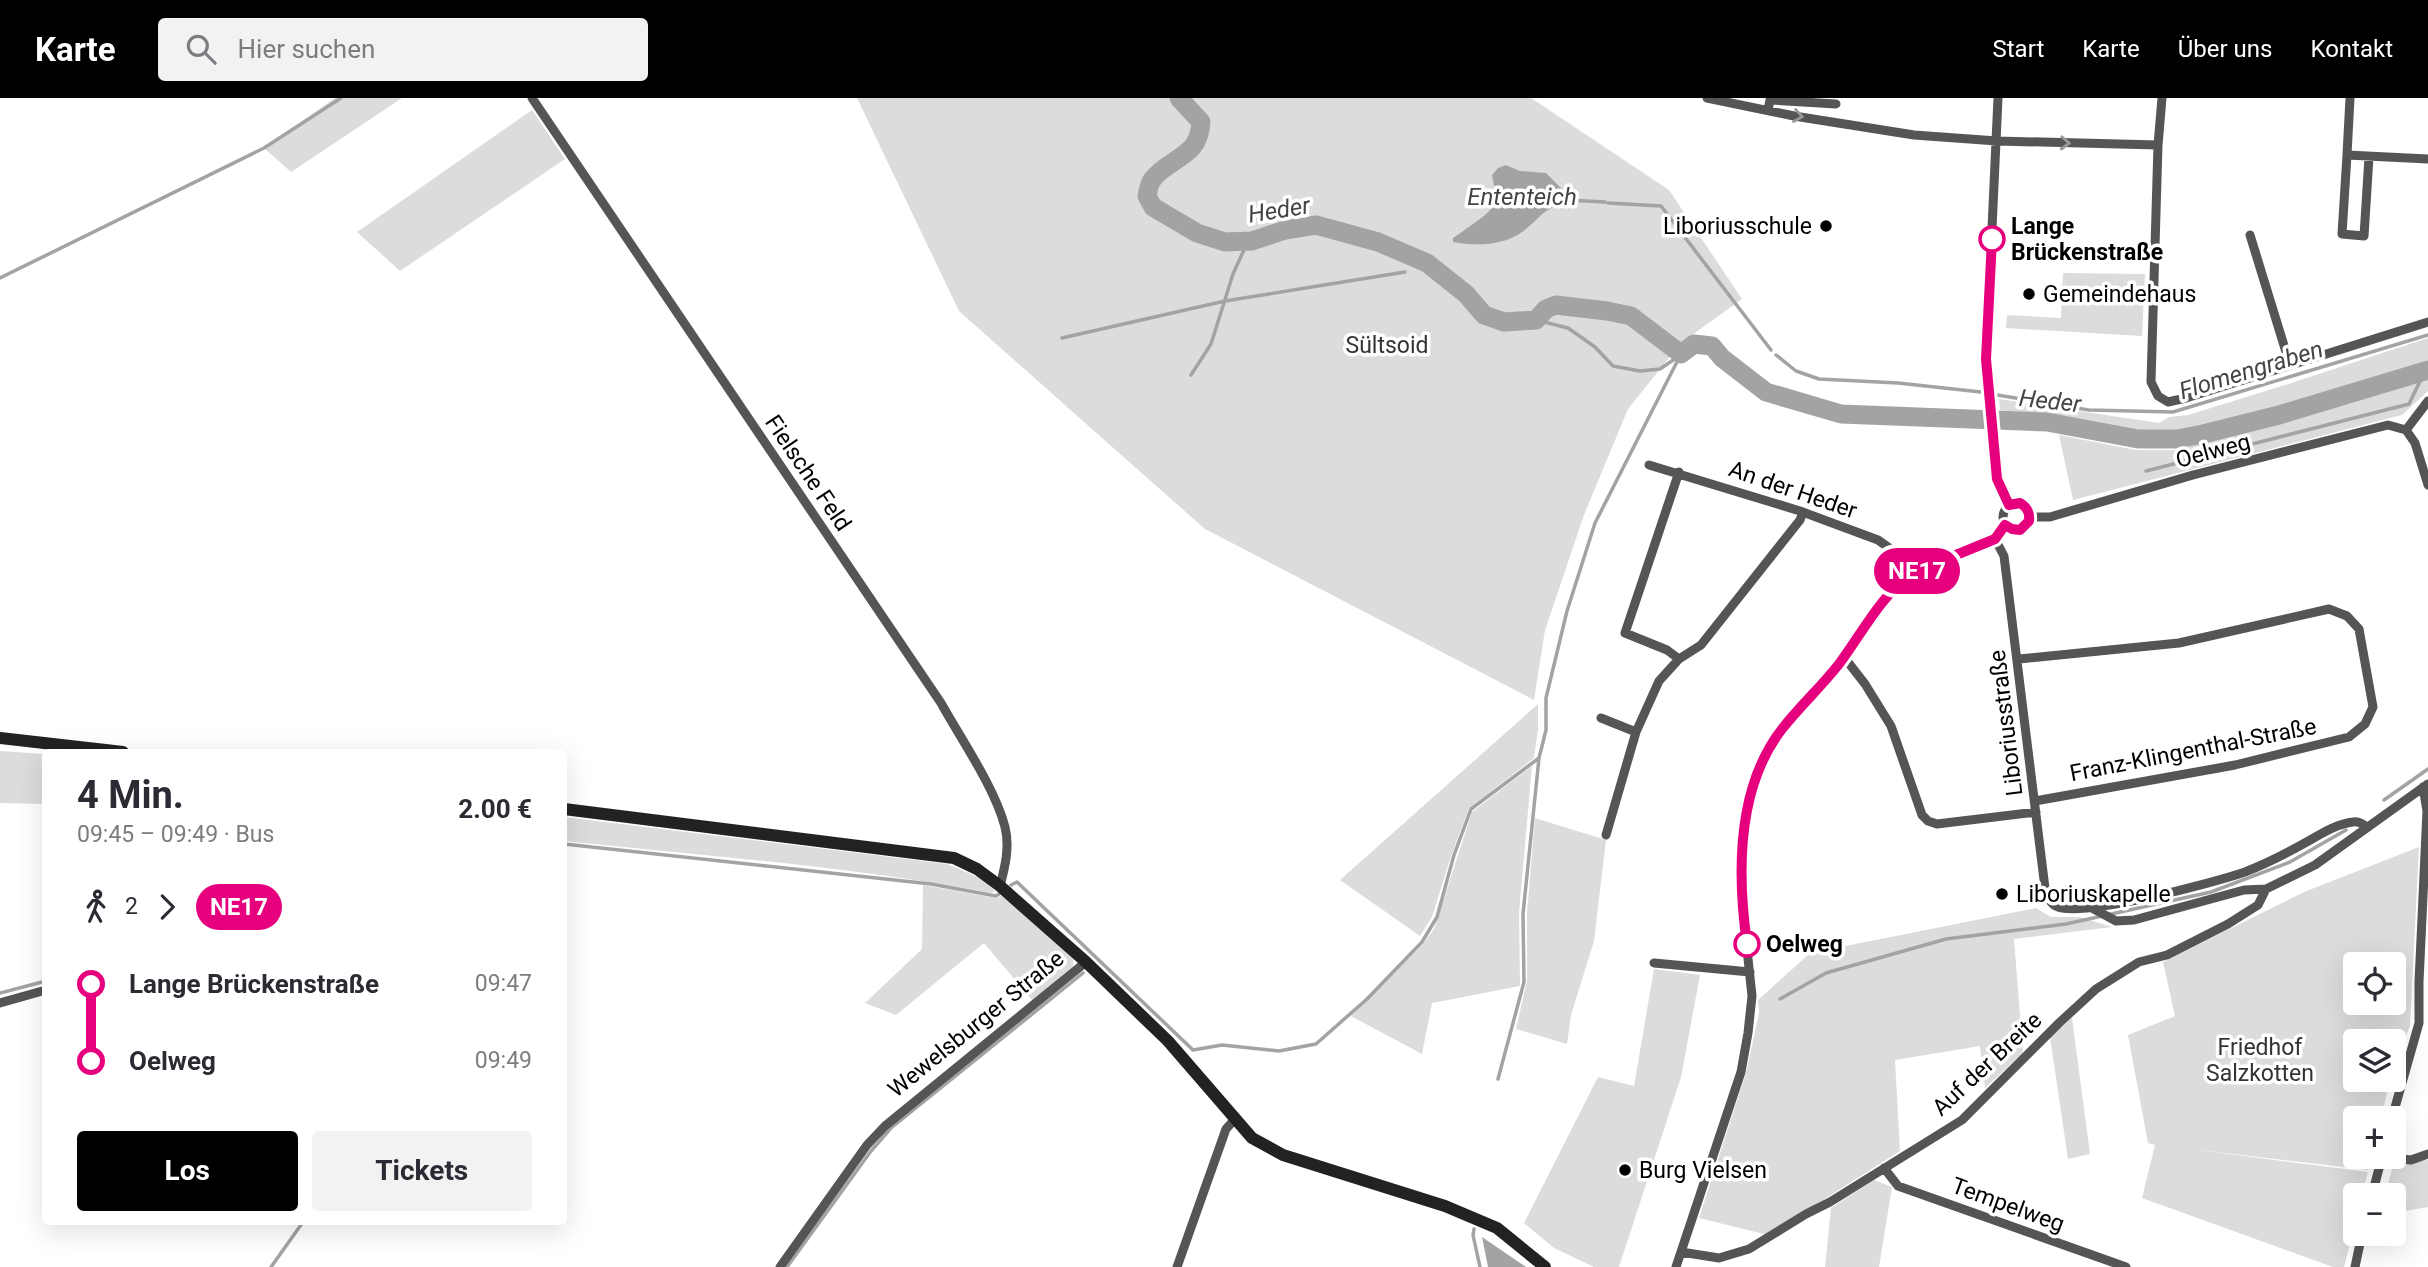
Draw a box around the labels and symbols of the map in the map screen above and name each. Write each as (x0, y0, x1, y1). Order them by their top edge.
one-way arrow (1792, 108, 1804, 123)
one-way arrow (2060, 135, 2071, 150)
water label: Ententeich (1467, 183, 1577, 211)
water label: Heder (1246, 191, 1313, 229)
place label: Liboriusschule (1663, 213, 1812, 240)
place label: Lange Brückenstraße (2011, 213, 2163, 266)
marker: Liboriusschule (1818, 218, 1834, 234)
marker: Lange Brückenstraße (1979, 226, 2005, 252)
place label: Gemeindehaus (2043, 281, 2196, 308)
marker: Gemeindehaus (2021, 286, 2037, 302)
park label: Sültsoid (1345, 332, 1429, 359)
water label: Flomengraben (2176, 335, 2326, 405)
water label: Heder (2018, 384, 2084, 418)
street label: Fielsche Feld (759, 410, 857, 536)
street label: Oelweg (2173, 428, 2253, 474)
street label: An der Heder (1725, 455, 1861, 525)
line badge: NE17 (1868, 548, 1966, 594)
street label: Liboriusstraße (1984, 648, 2028, 798)
street label: Franz-Klingenthal-Straße (2067, 713, 2319, 787)
place label: Liboriuskapelle (2016, 881, 2171, 908)
marker: Liboriuskapelle (1994, 886, 2010, 902)
marker: Oelweg (1734, 931, 1760, 957)
place label: Oelweg (1766, 931, 1843, 958)
street label: Wewelsburger Straße (883, 945, 1069, 1103)
street label: Auf der Breite (1927, 1007, 2047, 1121)
park label: Friedhof Salzkotten (2206, 1034, 2314, 1087)
place label: Burg Vielsen (1639, 1157, 1767, 1184)
marker: Burg Vielsen (1617, 1162, 1633, 1178)
street label: Tempelweg (1948, 1172, 2068, 1238)

